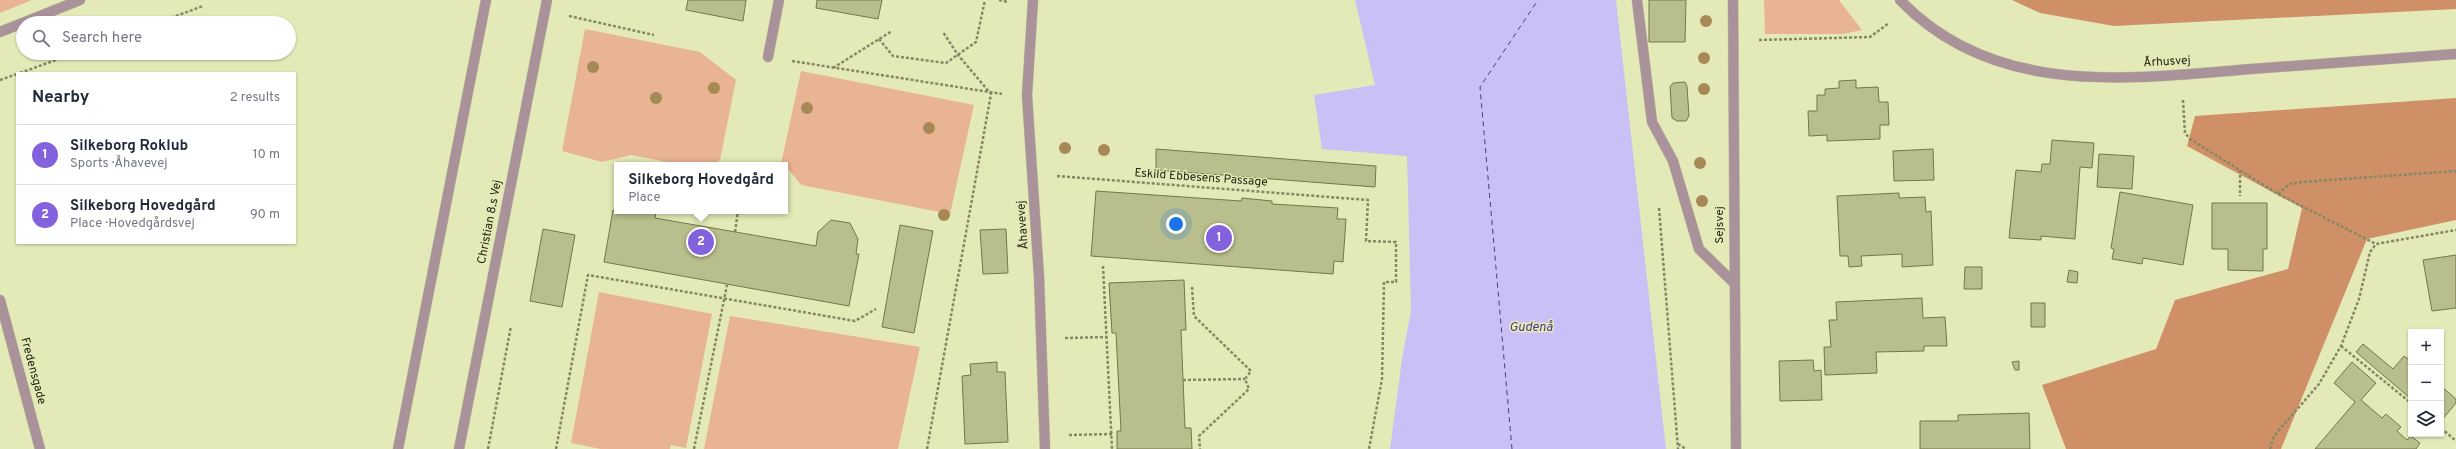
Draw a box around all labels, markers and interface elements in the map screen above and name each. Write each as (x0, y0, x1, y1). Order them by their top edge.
search box (16, 16, 296, 60)
icon: search (30, 27, 52, 49)
text: Search here (62, 29, 142, 48)
street label: Århusvej (2143, 53, 2191, 71)
text: Nearby (32, 87, 89, 109)
text: 2 results (230, 90, 280, 106)
text: Silkeborg Roklub (70, 137, 188, 156)
text: 1 (42, 147, 48, 163)
text: 10 m (253, 147, 280, 163)
text: Sports · Åhavevej (70, 156, 168, 172)
popup (614, 162, 788, 214)
street label: Eskild Ebbesens Passage (1134, 165, 1268, 191)
text: Silkeborg Hovedgård (628, 171, 774, 190)
street label: Christian 8.s Vej (474, 179, 506, 265)
text: Place (628, 190, 660, 206)
text: Silkeborg Hovedgård (70, 197, 216, 216)
street label: Åhavevej (1013, 200, 1033, 250)
street label: Sejsvej (1712, 206, 1728, 244)
text: 2 (41, 207, 49, 223)
text: 90 m (250, 207, 280, 223)
your location (1166, 214, 1186, 234)
text: Place · Hovedgårdsvej (70, 216, 195, 232)
pin: 1 (1206, 223, 1232, 253)
pin: 2 (688, 227, 714, 257)
water label: Gudenå (1509, 320, 1553, 336)
map controls (2408, 329, 2444, 437)
button: + (2408, 329, 2444, 365)
street label: Fredensgade (16, 336, 50, 406)
button: − (2408, 365, 2444, 401)
button: layers (2408, 401, 2444, 437)

